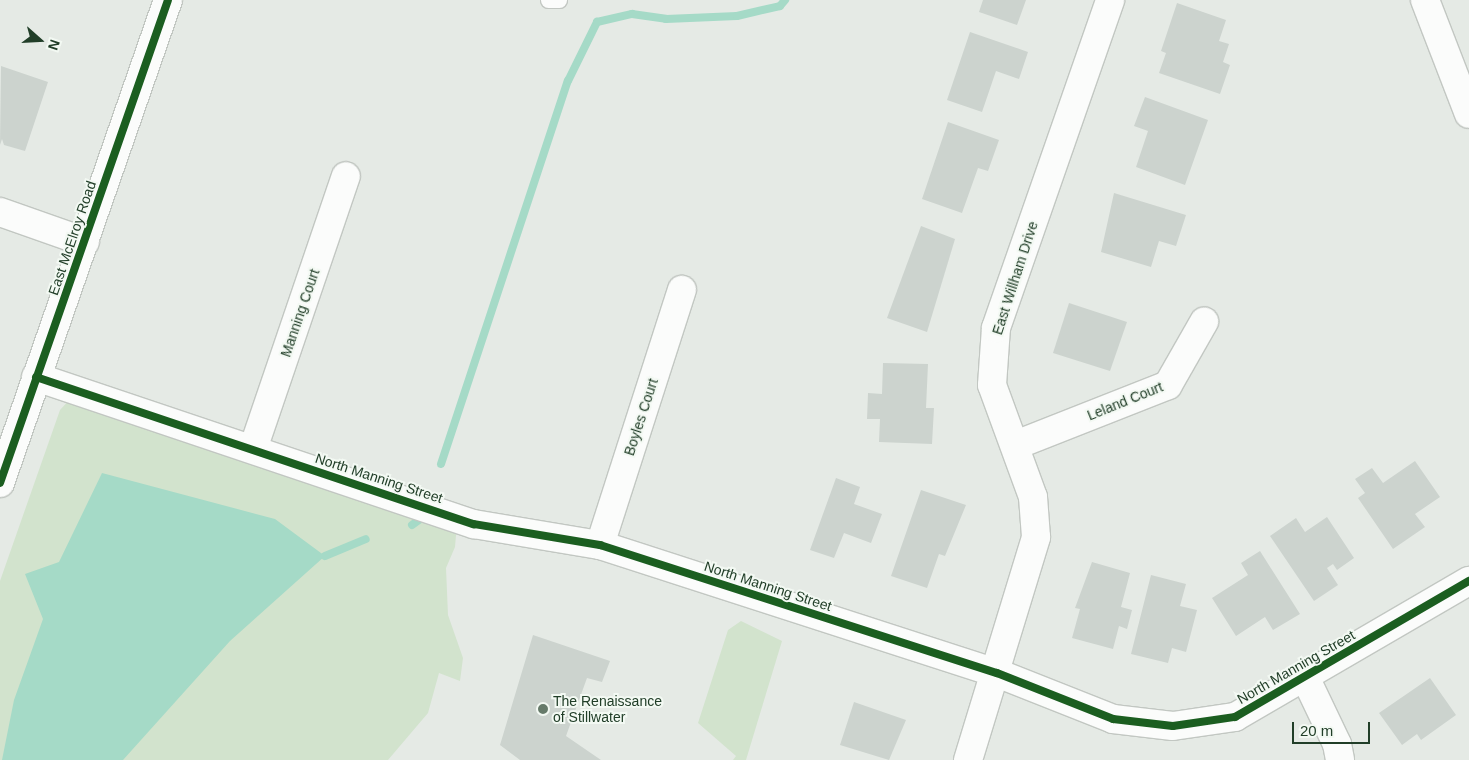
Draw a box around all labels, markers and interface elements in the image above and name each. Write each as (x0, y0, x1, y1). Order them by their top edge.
north arrow (15, 15, 65, 65)
text: N (45, 37, 63, 52)
street label: East McElroy Road (45, 179, 99, 297)
street label: East Willham Drive (989, 219, 1041, 337)
street label: Manning Court (277, 267, 323, 359)
street label: Boyles Court (621, 376, 661, 458)
street label: Leland Court (1085, 378, 1165, 424)
street label: North Manning Street (313, 449, 445, 507)
street label: North Manning Street (702, 557, 834, 615)
street label: North Manning Street (1234, 626, 1358, 708)
place label: The Renaissance of Stillwater (553, 693, 662, 726)
marker: The Renaissance of Stillwater (537, 703, 549, 715)
scale bar (1294, 712, 1372, 744)
text: 20 m (1300, 722, 1333, 739)

